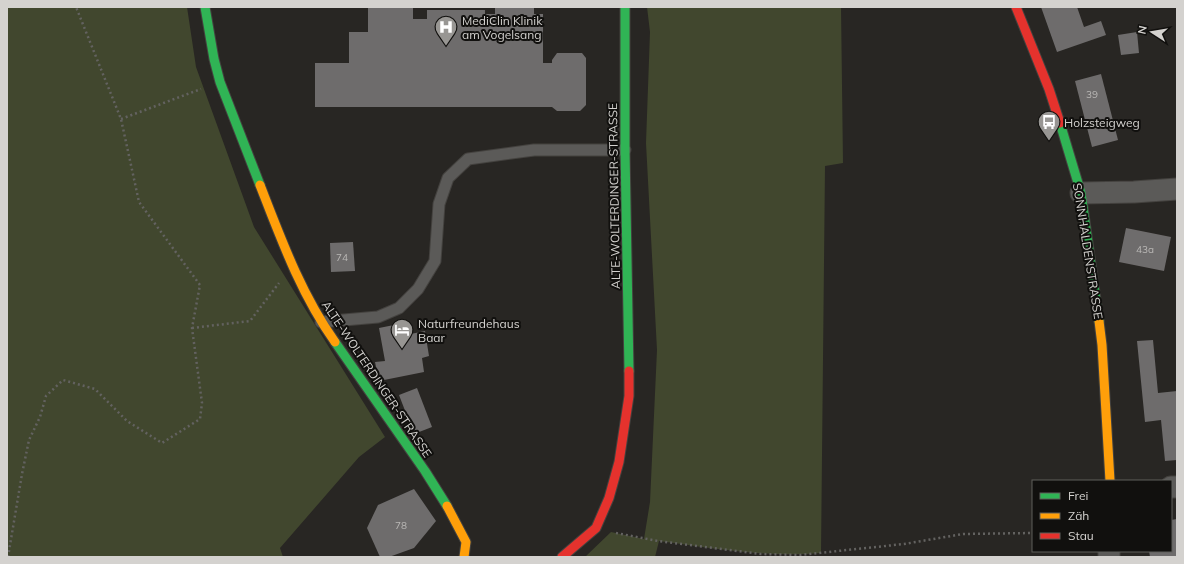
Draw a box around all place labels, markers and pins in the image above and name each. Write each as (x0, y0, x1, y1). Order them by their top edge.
place label: MediClin Klinik am Vogelsang (462, 13, 543, 42)
hospital icon: MediClin Klinik am Vogelsang (433, 14, 459, 47)
bus stop icon: Holzsteigweg (1036, 109, 1062, 142)
place label: Holzsteigweg (1064, 115, 1140, 130)
place label: Naturfreundehaus Baar (418, 316, 520, 345)
hotel icon: Naturfreundehaus Baar (389, 317, 415, 350)

